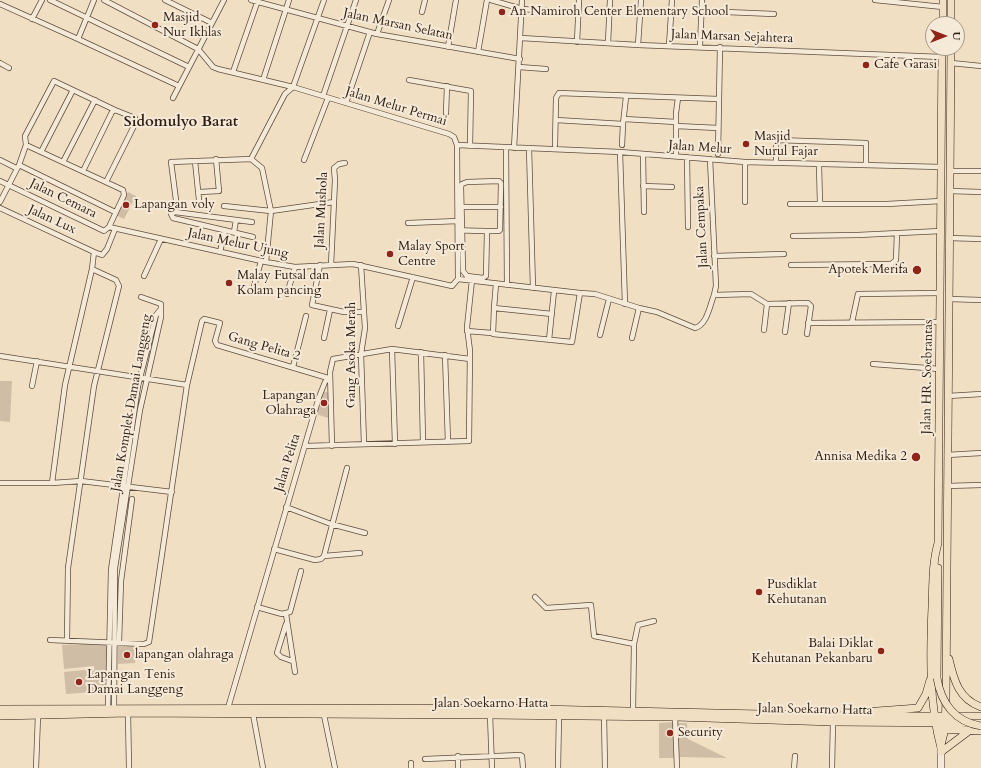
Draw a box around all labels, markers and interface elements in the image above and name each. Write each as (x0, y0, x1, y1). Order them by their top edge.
place label: An Namiroh Center Elementary School (510, 4, 729, 20)
street label: Jalan Marsan Selatan (342, 6, 454, 44)
marker: An Namiroh Center Elementary School (497, 7, 507, 17)
place label: Masjid Nur Ikhlas (163, 10, 221, 41)
north arrow (925, 16, 965, 56)
marker: Masjid Nur Ikhlas (150, 20, 160, 30)
street label: Jalan Marsan Sejahtera (671, 27, 793, 47)
text: U (949, 32, 964, 40)
place label: Cafe Garasi (874, 57, 937, 73)
marker: Cafe Garasi (861, 60, 871, 70)
street label: Jalan Melur Permai (343, 84, 449, 130)
district label: Sidomulyo Barat (124, 114, 238, 132)
place label: Masjid Nurul Fajar (754, 129, 818, 160)
street label: Jalan Melur (668, 138, 732, 158)
marker: Masjid Nurul Fajar (741, 139, 751, 149)
street label: Jalan Mushola (312, 171, 332, 249)
street label: Jalan Cemara (27, 176, 99, 222)
street label: Jalan Cempaka (692, 186, 712, 268)
place label: Lapangan voly (134, 197, 215, 213)
marker: Lapangan voly (121, 200, 131, 210)
street label: Jalan Lux (25, 202, 79, 238)
street label: Jalan Melur Ujung (186, 226, 290, 262)
place label: Malay Sport Centre (398, 239, 464, 270)
marker: Malay Sport Centre (385, 249, 395, 259)
place label: Apotek Merifa (828, 262, 908, 278)
marker: Apotek Merifa (911, 264, 923, 276)
place label: Malay Futsal dan Kolam pancing (237, 268, 329, 299)
marker: Malay Futsal dan Kolam pancing (224, 278, 234, 288)
street label: Gang Asoka Merah (344, 302, 360, 408)
street label: Jalan Komplek Damai Langgeng (109, 313, 155, 493)
street label: Jalan HR. Soebrantas (919, 320, 937, 434)
street label: Gang Pelita 2 (226, 329, 302, 365)
place label: Lapangan Olahraga (262, 388, 316, 419)
marker: Lapangan Olahraga (319, 398, 329, 408)
street label: Jalan Pelita (272, 432, 304, 494)
place label: Annisa Medika 2 (814, 449, 907, 465)
marker: Annisa Medika 2 (910, 451, 922, 463)
place label: Pusdiklat Kehutanan (767, 577, 827, 608)
marker: Pusdiklat Kehutanan (754, 587, 764, 597)
place label: Balai Diklat Kehutanan Pekanbaru (752, 636, 873, 667)
marker: Balai Diklat Kehutanan Pekanbaru (876, 646, 886, 656)
place label: lapangan olahraga (135, 647, 234, 663)
marker: lapangan olahraga (122, 650, 132, 660)
place label: Lapangan Tenis Damai Langgeng (87, 667, 183, 698)
marker: Lapangan Tenis Damai Langgeng (74, 677, 84, 687)
street label: Jalan Soekarno Hatta (434, 696, 548, 712)
street label: Jalan Soekarno Hatta (757, 701, 873, 719)
place label: Security (678, 725, 723, 741)
marker: Security (665, 728, 675, 738)

